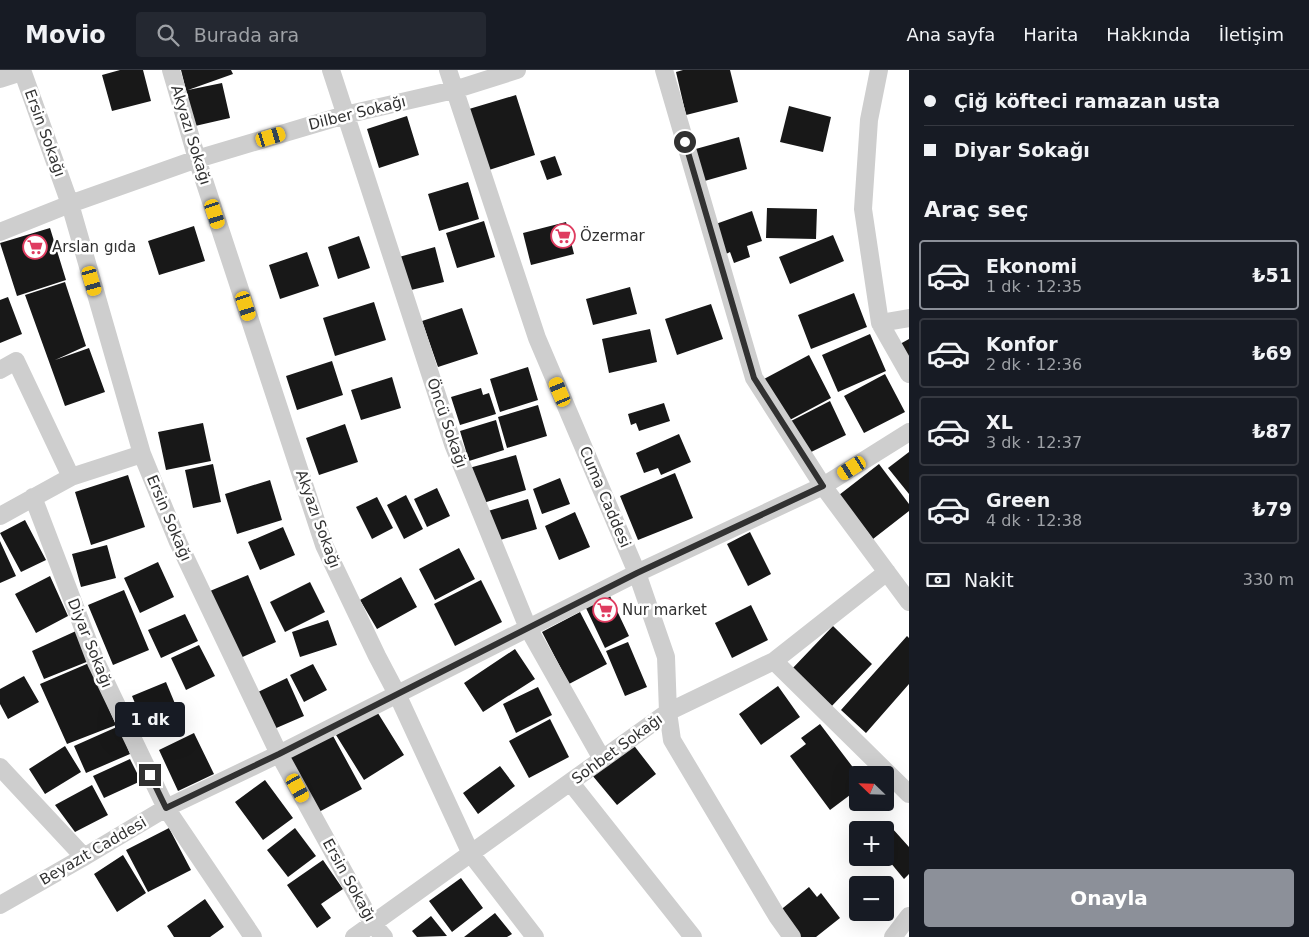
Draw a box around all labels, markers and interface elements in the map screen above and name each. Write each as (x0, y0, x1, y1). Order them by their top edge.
search box (136, 12, 486, 57)
text: Movio (25, 21, 106, 49)
icon: search (154, 21, 182, 49)
text: Burada ara (194, 24, 299, 46)
text: Ana sayfa (906, 24, 995, 45)
text: Harita (1023, 24, 1078, 45)
text: Hakkında (1106, 24, 1191, 45)
text: İletişim (1219, 24, 1284, 45)
street label: Akyazı Sokağı (167, 83, 215, 187)
street label: Ersin Sokağı (21, 87, 69, 179)
text: Çiğ köfteci ramazan usta (954, 90, 1220, 112)
street label: Dilber Sokağı (307, 92, 407, 134)
car (254, 125, 287, 149)
route start (674, 131, 696, 153)
text: Diyar Sokağı (954, 139, 1090, 161)
car (203, 197, 226, 231)
text: Araç seç (924, 197, 1028, 222)
supermarket icon: Özermar (550, 223, 576, 249)
place label: Özermar (580, 226, 646, 245)
supermarket icon: Arslan gıda (22, 234, 48, 260)
place label: Arslan gıda (52, 238, 136, 256)
icon: car (926, 253, 971, 298)
text: Ekonomi (986, 255, 1077, 277)
text: ₺51 (1252, 264, 1292, 286)
car (80, 265, 103, 297)
text: 1 dk · 12:35 (986, 277, 1082, 296)
car (234, 289, 257, 323)
icon: car (926, 331, 971, 376)
text: Konfor (986, 333, 1058, 355)
text: ₺69 (1252, 342, 1292, 364)
text: 2 dk · 12:36 (986, 355, 1082, 374)
street label: Öncü Sokağı (423, 375, 472, 470)
car (547, 375, 572, 409)
icon: car (926, 409, 971, 454)
text: XL (986, 411, 1013, 433)
text: ₺87 (1252, 420, 1292, 442)
text: 3 dk · 12:37 (986, 433, 1082, 452)
street label: Cuma Caddesi (576, 444, 634, 550)
car (835, 454, 868, 482)
street label: Akyazı Sokağı (292, 467, 344, 571)
street label: Ersin Sokağı (143, 472, 195, 564)
icon: car (926, 487, 971, 532)
text: Green (986, 489, 1050, 511)
text: ₺79 (1252, 498, 1292, 520)
text: 4 dk · 12:38 (986, 511, 1082, 530)
icon: cash (924, 566, 952, 594)
text: Nakit (964, 569, 1014, 591)
text: 330 m (1243, 570, 1294, 589)
street label: Diyar Sokağı (64, 596, 116, 690)
supermarket icon: Nur market (592, 597, 618, 623)
place label: Nur market (622, 601, 707, 619)
callout: 1 dk (115, 702, 185, 738)
text: 1 dk (131, 710, 169, 729)
street label: Sohbet Sokağı (568, 710, 666, 788)
route end (139, 764, 161, 786)
north arrow (849, 766, 894, 811)
map controls (849, 766, 894, 921)
car (284, 771, 311, 805)
street label: Beyazıt Caddesi (36, 813, 150, 889)
button: + (849, 821, 894, 866)
street label: Ersin Sokağı (319, 835, 379, 925)
button: Onayla (924, 869, 1294, 927)
button: − (849, 876, 894, 921)

